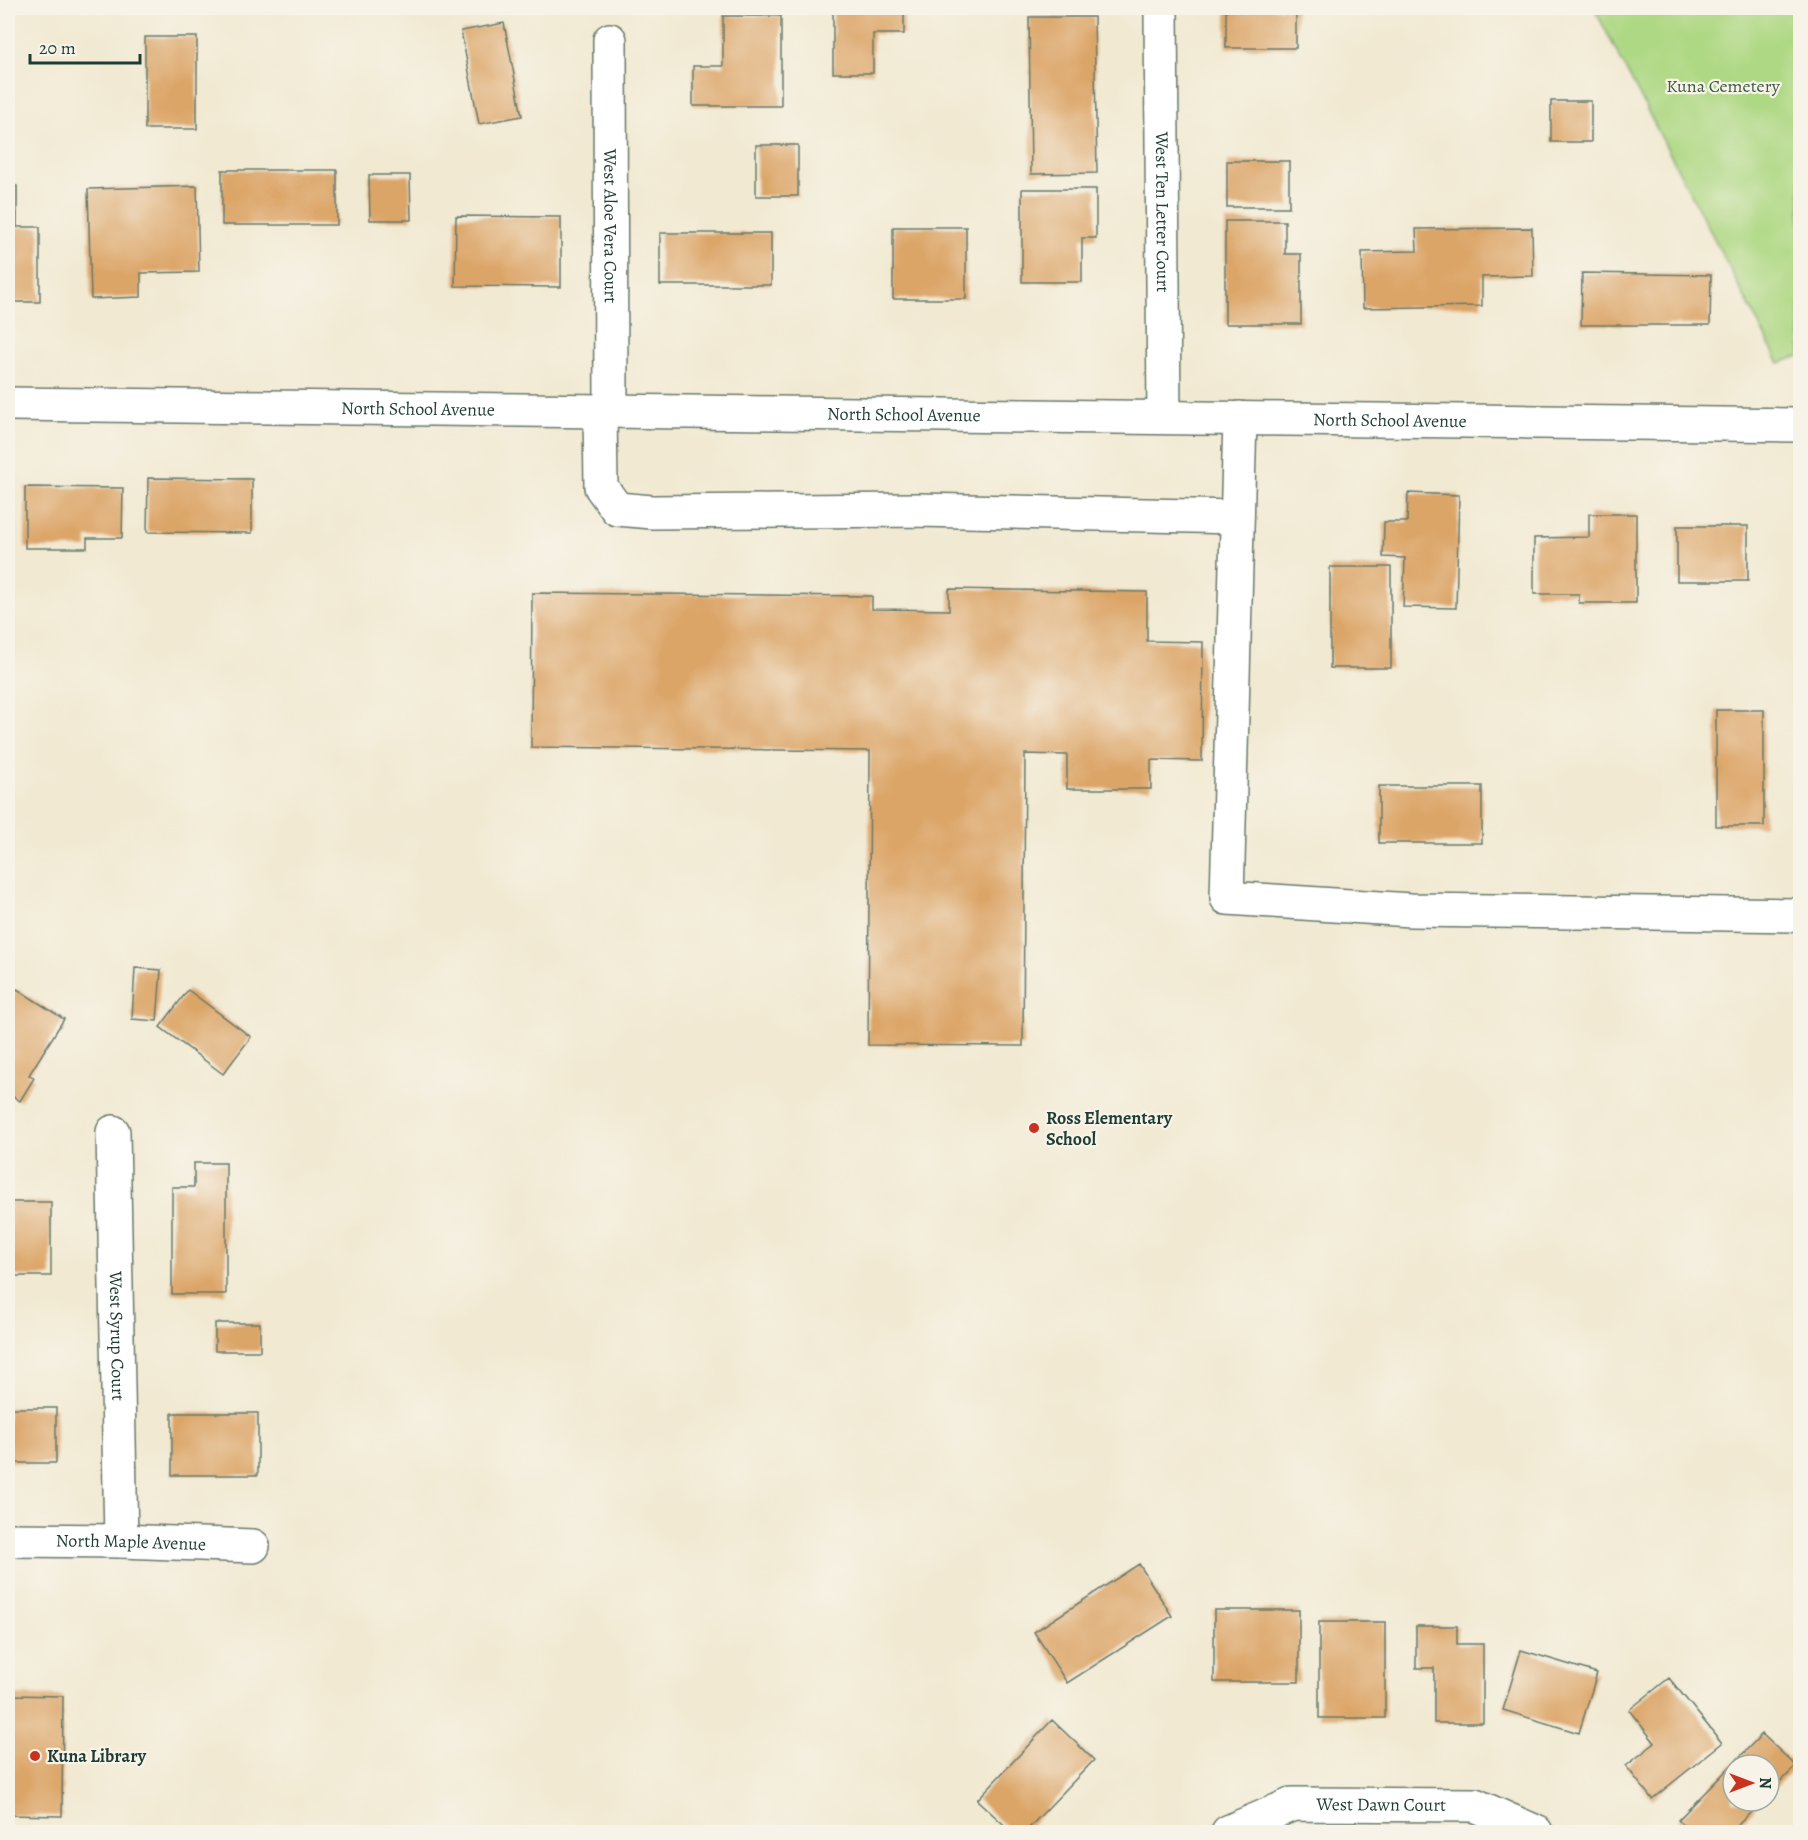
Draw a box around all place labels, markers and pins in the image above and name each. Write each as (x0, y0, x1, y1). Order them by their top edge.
place label: Ross Elementary School (1046, 1106, 1173, 1151)
marker: Ross Elementary School (1027, 1121, 1041, 1135)
place label: Kuna Library (47, 1744, 147, 1768)
marker: Kuna Library (28, 1749, 42, 1763)

